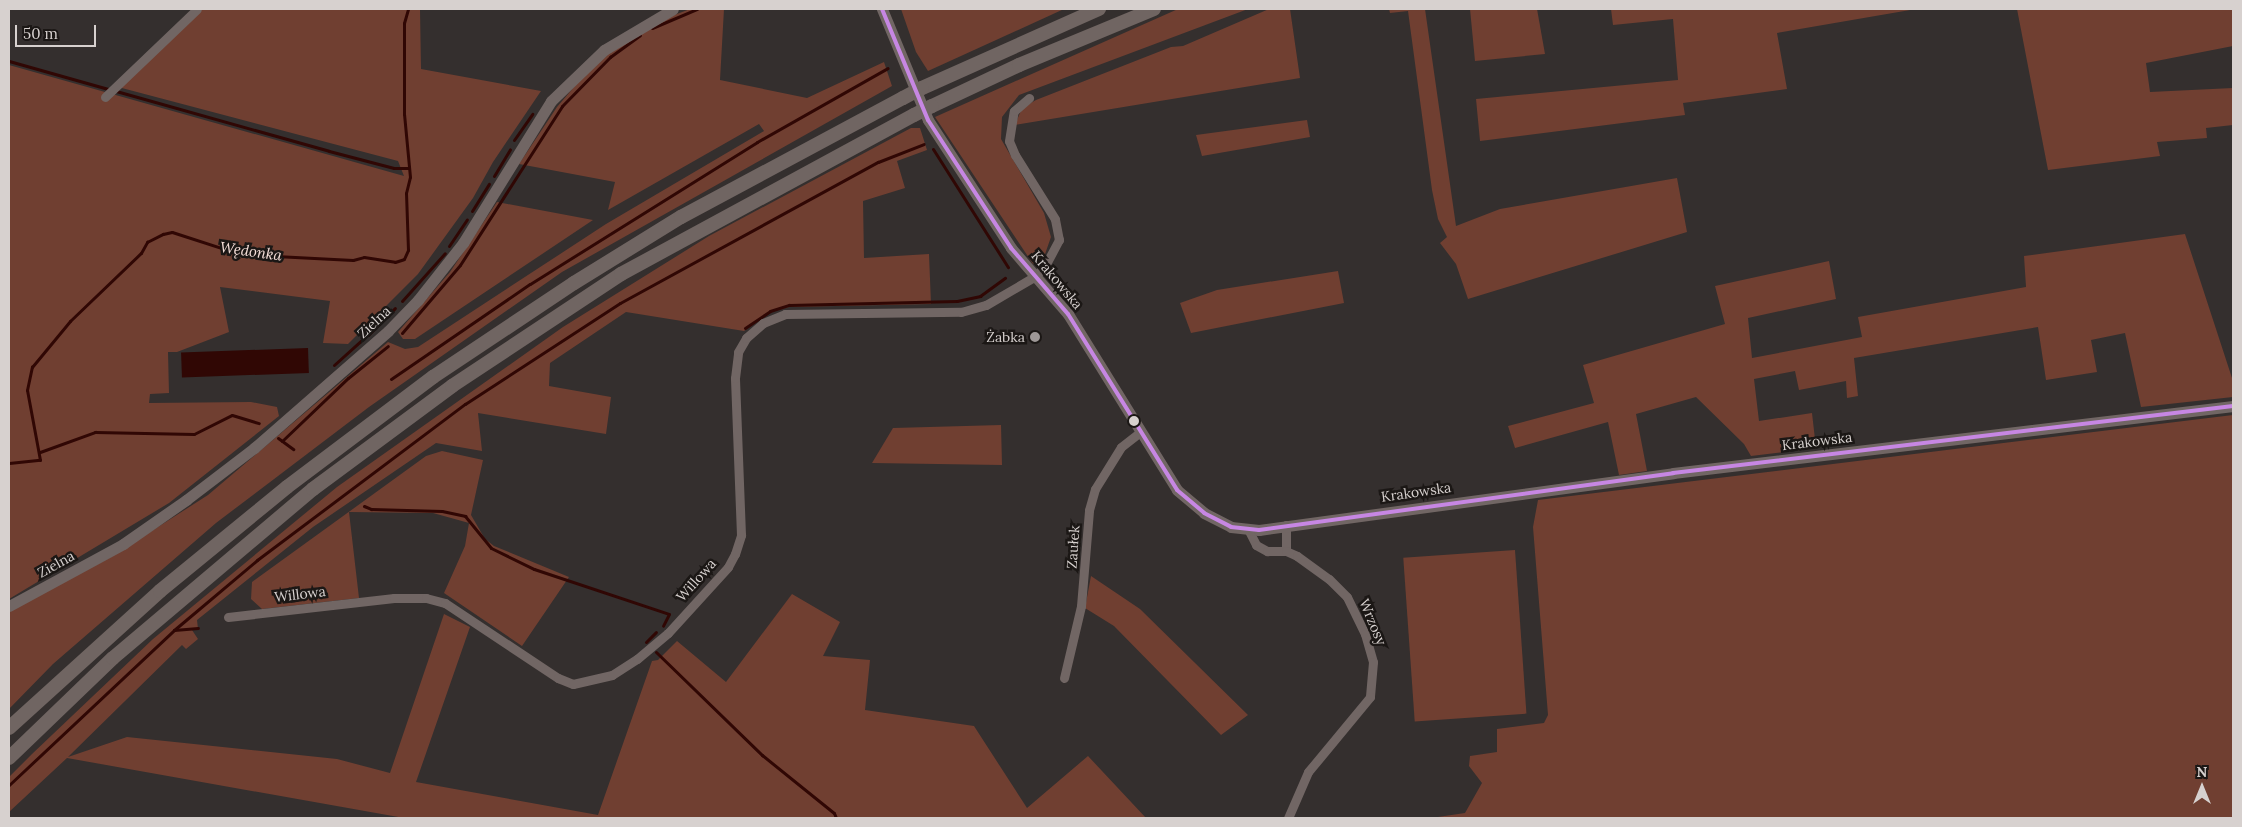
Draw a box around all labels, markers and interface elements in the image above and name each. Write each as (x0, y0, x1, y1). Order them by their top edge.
scale bar (18, 15, 99, 47)
text: 50 m (23, 24, 58, 43)
water label: Wędonka (219, 238, 283, 264)
street label: Krakowska (1028, 248, 1086, 312)
street label: Zielna (354, 302, 394, 342)
place label: Żabka (986, 329, 1025, 345)
marker: Żabka (1029, 331, 1041, 343)
unlabelled marker (1129, 416, 1139, 426)
street label: Krakowska (1781, 428, 1853, 454)
street label: Krakowska (1380, 479, 1452, 505)
street label: Zaułek (1063, 525, 1083, 569)
street label: Zielna (35, 547, 77, 581)
street label: Willowa (672, 555, 720, 605)
street label: Willowa (273, 583, 327, 605)
street label: Wrzosy (1356, 596, 1390, 648)
north arrow (2177, 762, 2227, 812)
text: N (2197, 763, 2207, 781)

